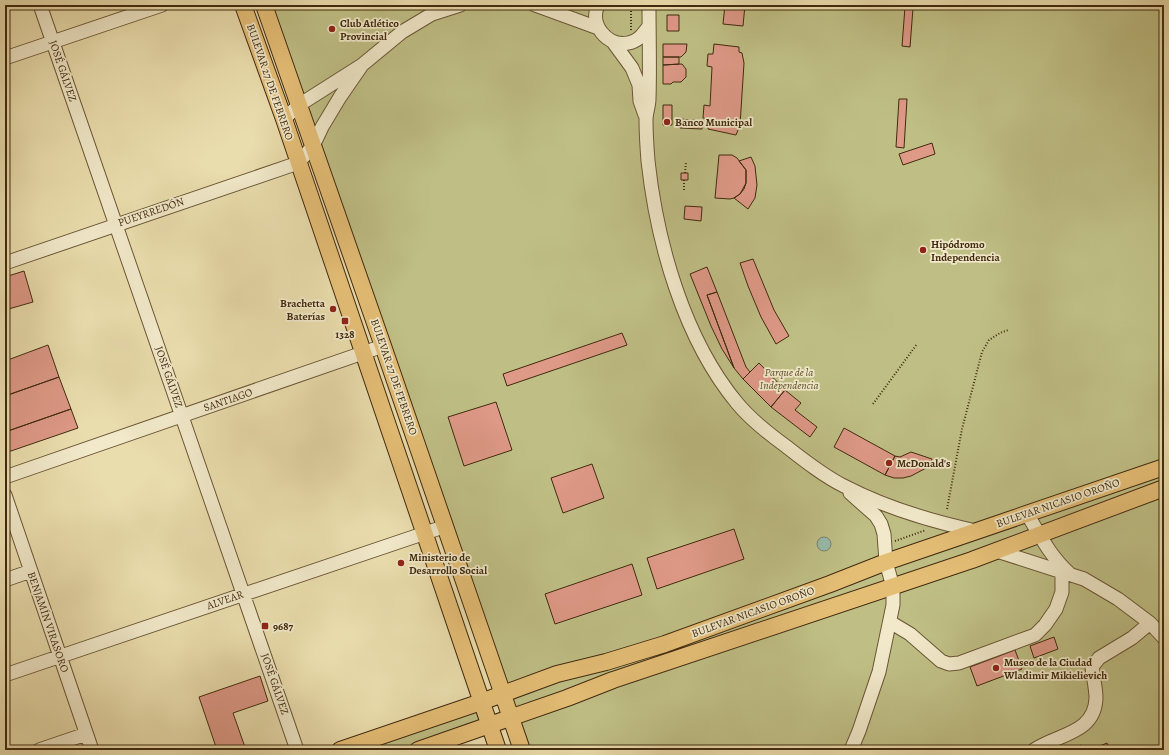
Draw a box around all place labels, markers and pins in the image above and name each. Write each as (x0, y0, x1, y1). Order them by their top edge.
place label: Club Atlético Provincial (340, 16, 399, 44)
marker: Club Atlético Provincial (327, 24, 337, 34)
place label: Banco Municipal (675, 115, 752, 130)
marker: Banco Municipal (662, 117, 672, 127)
place label: Hipódromo Independencia (931, 237, 1000, 265)
marker: Hipódromo Independencia (918, 245, 928, 255)
place label: Brachetta Baterías (280, 296, 326, 324)
marker: Brachetta Baterías (328, 304, 338, 314)
marker: 1328 (340, 316, 350, 326)
place label: 1328 (335, 327, 355, 342)
place label: McDonald's (897, 456, 951, 471)
marker: McDonald's (884, 458, 894, 468)
place label: Ministerio de Desarrollo Social (409, 550, 487, 578)
marker: Ministerio de Desarrollo Social (396, 558, 406, 568)
place label: 9687 (273, 619, 294, 634)
marker: 9687 (260, 621, 270, 631)
place label: Museo de la Ciudad Wladimir Mikielievich (1003, 655, 1107, 683)
marker: Museo de la Ciudad Wladimir Mikielievich (991, 663, 1001, 673)

